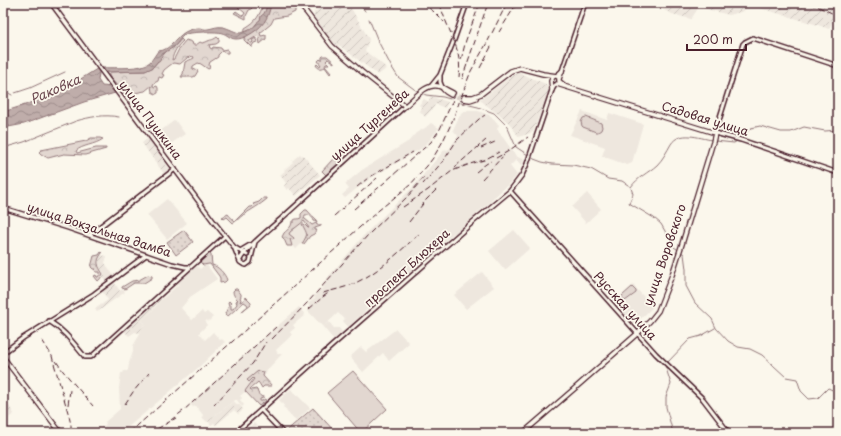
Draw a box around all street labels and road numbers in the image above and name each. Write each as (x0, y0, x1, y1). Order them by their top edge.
street label: улица Пушкина (115, 76, 187, 163)
street label: улица Тургенева (326, 84, 413, 164)
street label: Садовая улица (659, 96, 752, 140)
street label: улица Вокзальная дамба (25, 197, 174, 261)
street label: улица Воровского (638, 201, 690, 308)
street label: проспект Блюхера (360, 224, 454, 311)
street label: Русская улица (590, 267, 662, 344)

